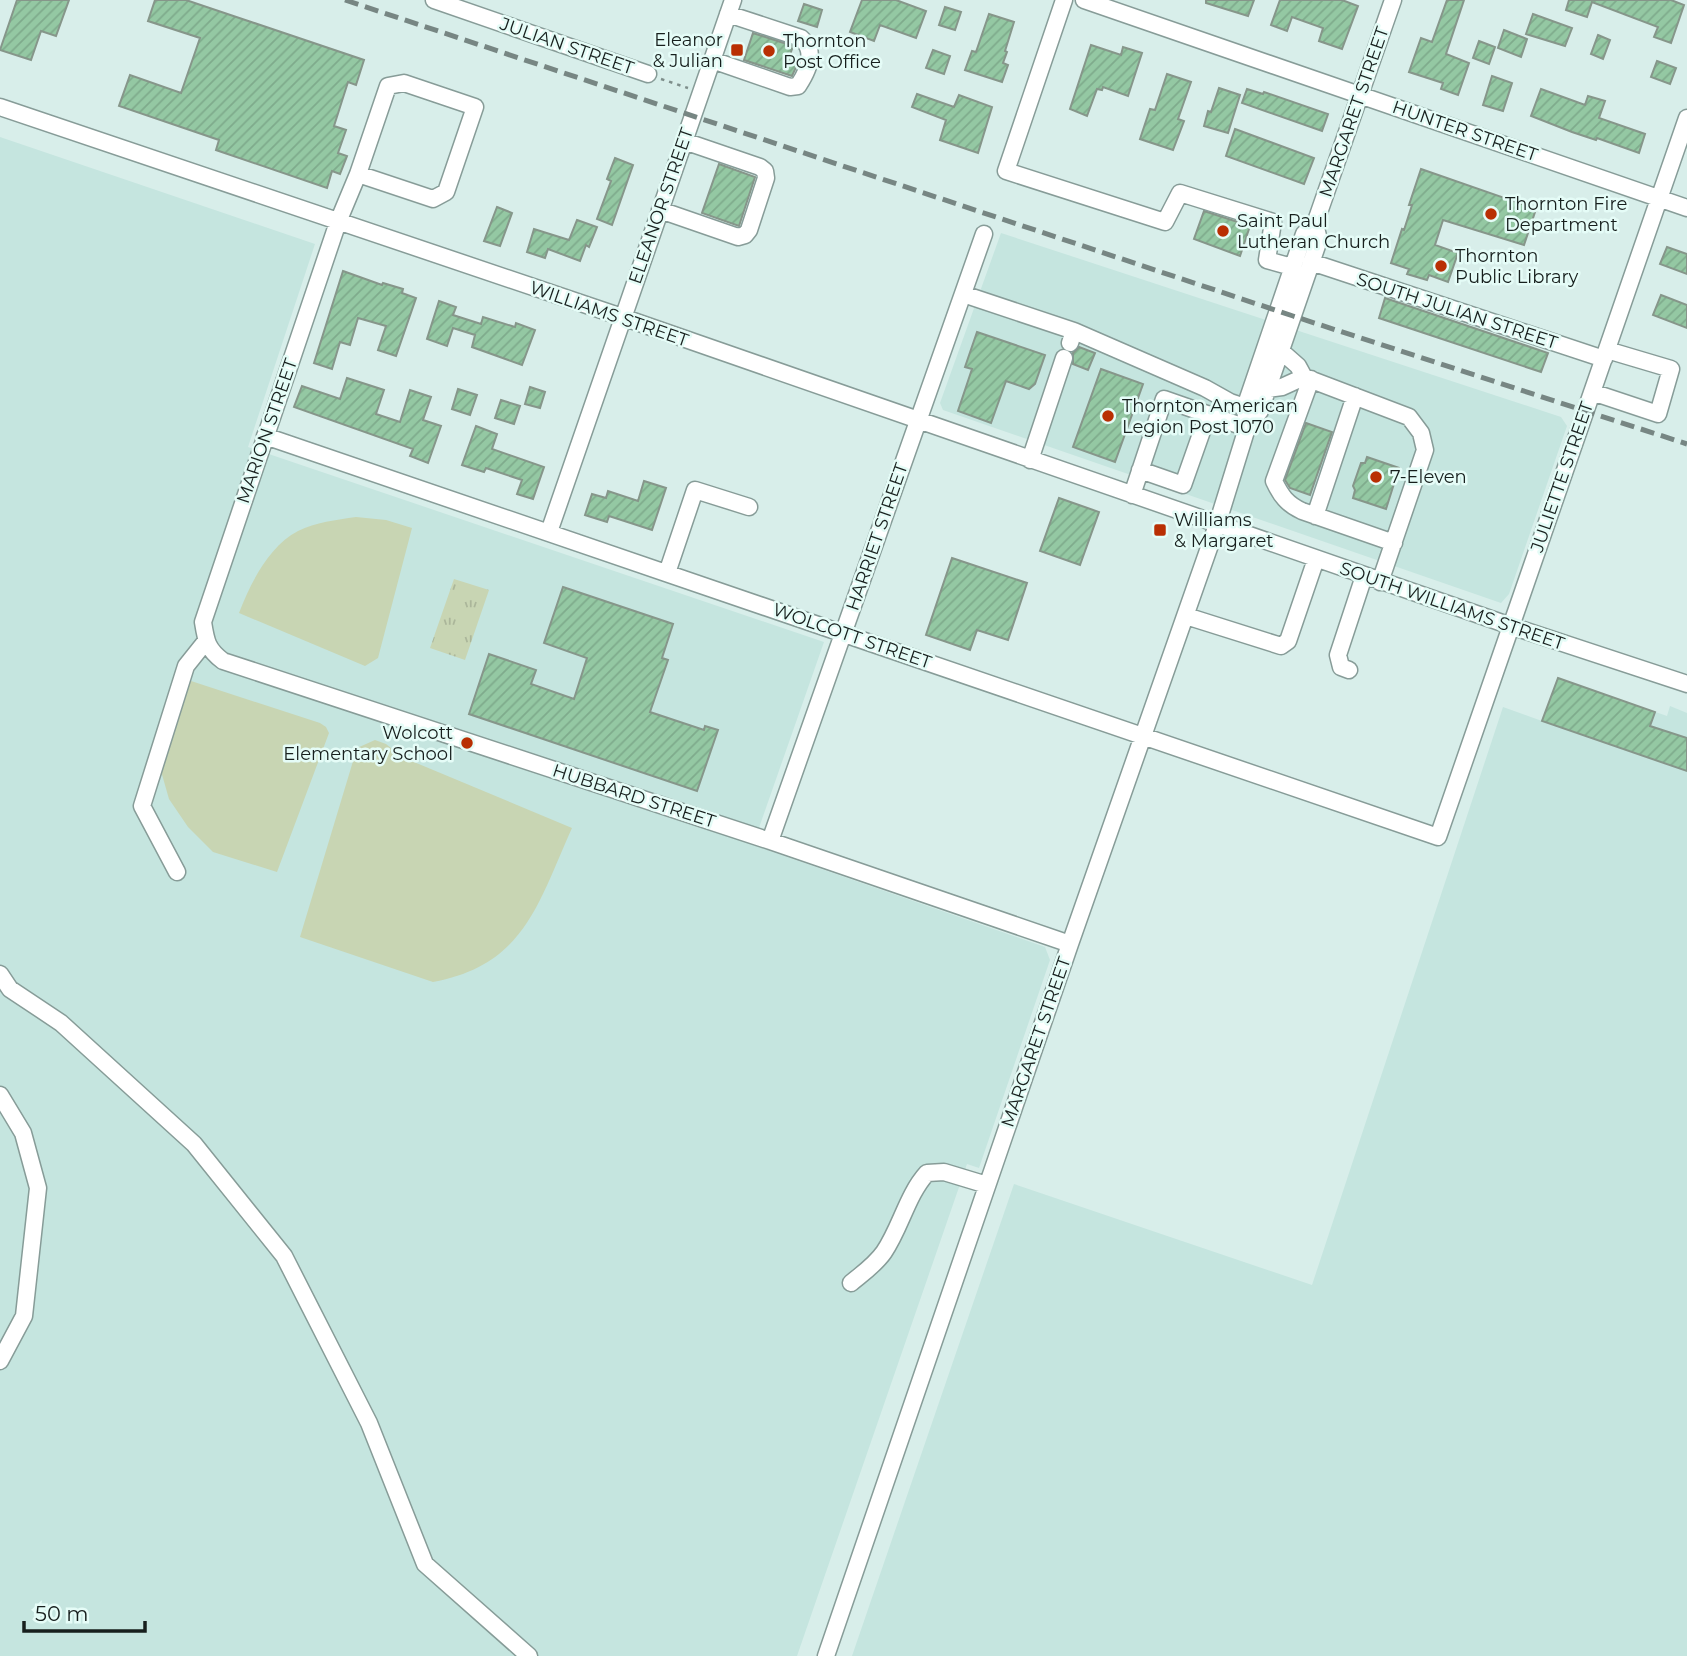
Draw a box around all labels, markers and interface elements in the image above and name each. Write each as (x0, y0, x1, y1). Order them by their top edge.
street label: JULIAN STREET (496, 12, 637, 79)
street label: MARGARET STREET (1315, 23, 1394, 200)
place label: Eleanor & Julian (653, 29, 723, 72)
place label: Thornton Post Office (783, 30, 881, 73)
marker: Eleanor & Julian (729, 42, 745, 58)
marker: Thornton Post Office (761, 43, 777, 59)
street label: HUNTER STREET (1389, 96, 1541, 166)
street label: ELEANOR STREET (624, 124, 698, 287)
place label: Thornton Fire Department (1505, 193, 1627, 236)
marker: Thornton Fire Department (1483, 206, 1499, 222)
place label: Saint Paul Lutheran Church (1237, 210, 1390, 253)
marker: Saint Paul Lutheran Church (1215, 223, 1231, 239)
place label: Thornton Public Library (1455, 245, 1579, 288)
marker: Thornton Public Library (1433, 258, 1449, 274)
street label: SOUTH JULIAN STREET (1354, 268, 1561, 354)
street label: WILLIAMS STREET (527, 277, 692, 352)
street label: MARION STREET (232, 355, 302, 506)
place label: Thornton American Legion Post 1070 (1122, 395, 1298, 438)
street label: JULIETTE STREET (1526, 398, 1598, 556)
marker: Thornton American Legion Post 1070 (1100, 408, 1116, 424)
street label: HARRIET STREET (841, 460, 913, 614)
place label: 7-Eleven (1390, 466, 1467, 488)
marker: 7-Eleven (1368, 469, 1384, 485)
place label: Williams & Margaret (1174, 509, 1274, 552)
marker: Williams & Margaret (1152, 522, 1168, 538)
street label: SOUTH WILLIAMS STREET (1337, 557, 1568, 655)
street label: WOLCOTT STREET (770, 599, 935, 674)
place label: Wolcott Elementary School (283, 722, 453, 765)
marker: Wolcott Elementary School (459, 735, 475, 751)
street label: HUBBARD STREET (550, 759, 719, 833)
street label: MARGARET STREET (997, 953, 1076, 1130)
scale bar (24, 1590, 145, 1634)
text: 50 m (35, 1601, 89, 1626)

